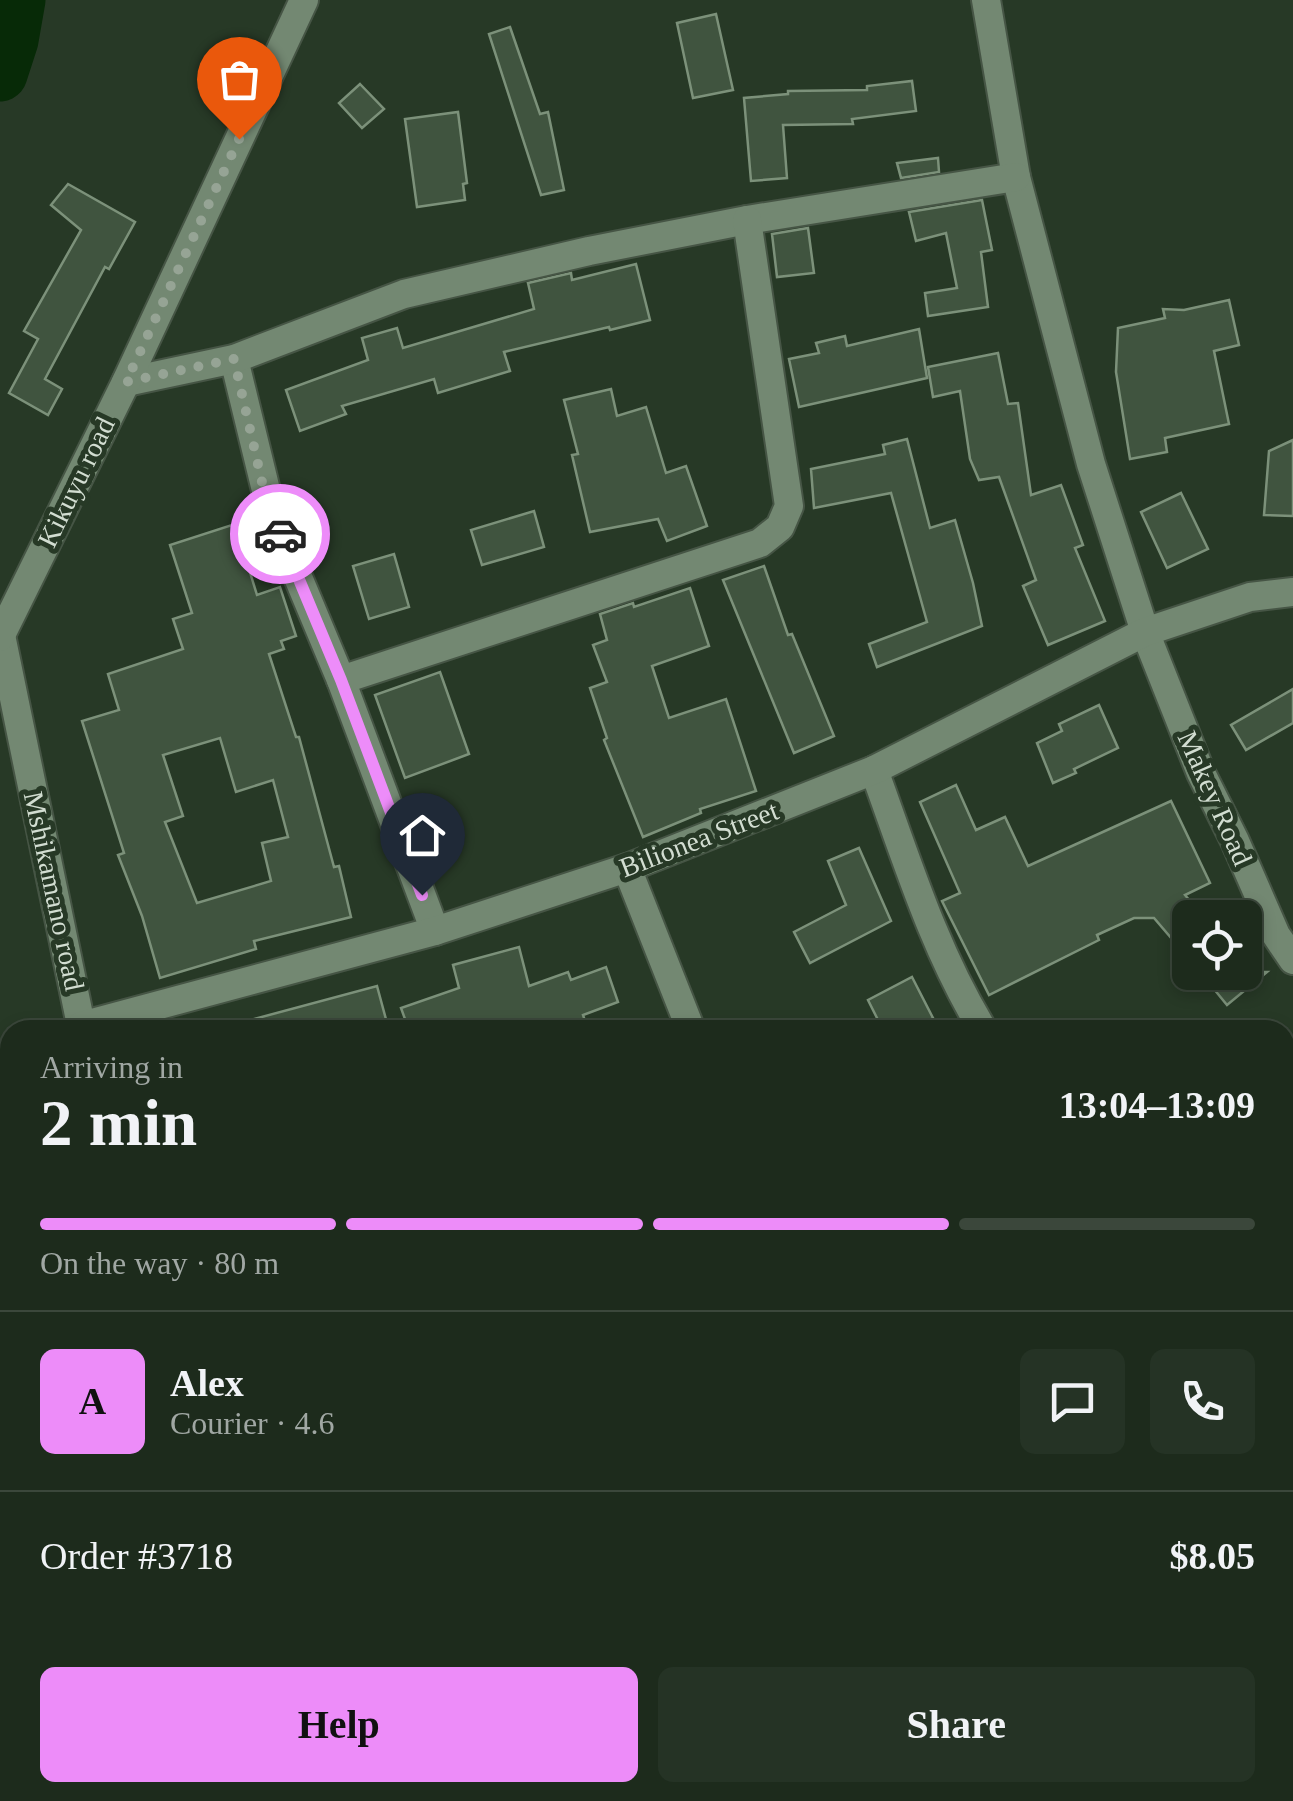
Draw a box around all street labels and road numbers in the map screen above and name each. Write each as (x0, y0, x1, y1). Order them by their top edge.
street label: Kikuyu road (31, 412, 121, 552)
street label: Makey Road (1172, 726, 1258, 870)
street label: Mshikamano road (18, 789, 90, 993)
street label: Bilionea Street (615, 794, 783, 883)

